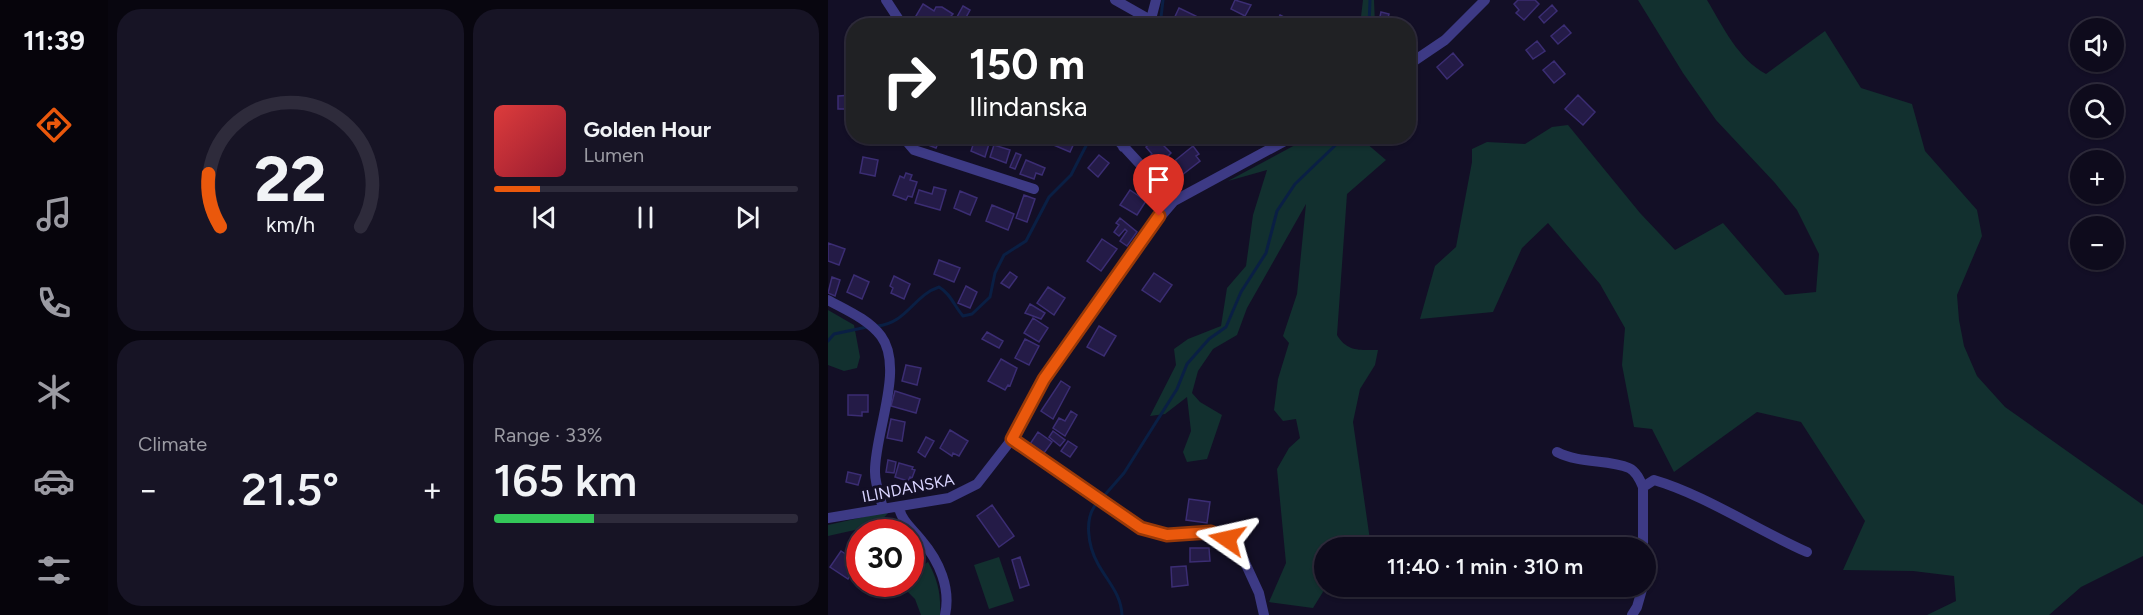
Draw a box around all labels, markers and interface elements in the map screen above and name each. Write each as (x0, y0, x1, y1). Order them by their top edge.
map controls (2070, 18, 2124, 270)
button: sound (2070, 18, 2124, 72)
text: 11:39 (23, 24, 85, 57)
text: 150 m (969, 39, 1085, 90)
icon: right (870, 42, 948, 120)
button: search (2070, 84, 2124, 138)
text: Ilindanska (969, 90, 1087, 123)
icon: directions (33, 104, 75, 146)
text: Golden Hour (584, 116, 711, 143)
text: 22 (254, 142, 326, 217)
text: Lumen (584, 143, 644, 167)
button: + (2070, 150, 2124, 204)
pin (1133, 154, 1184, 216)
icon: arrive (1142, 163, 1175, 196)
icon: music (33, 193, 75, 235)
icon: previous (528, 201, 561, 234)
icon: pause (629, 201, 662, 234)
icon: next (731, 201, 764, 234)
text: km/h (266, 212, 315, 237)
button: − (2070, 216, 2124, 270)
icon: phone (33, 282, 75, 324)
icon: climate (33, 371, 75, 413)
text: Range · 33% (494, 423, 602, 447)
text: Climate (138, 432, 207, 456)
text: 165 km (494, 453, 637, 507)
icon: car (33, 460, 75, 502)
text: 21.5° (241, 462, 339, 516)
text: − (138, 470, 159, 509)
text: + (422, 470, 443, 509)
street label: ILINDANSKA (860, 470, 956, 506)
position arrow (1195, 507, 1259, 571)
speed limit sign: 30 (846, 519, 924, 597)
icon: filters (33, 549, 75, 591)
text: 11:40 · 1 min · 310 m (1387, 553, 1583, 580)

